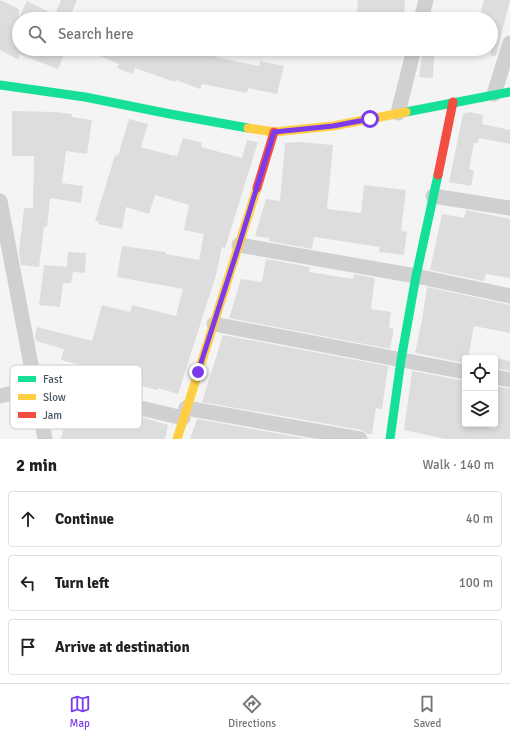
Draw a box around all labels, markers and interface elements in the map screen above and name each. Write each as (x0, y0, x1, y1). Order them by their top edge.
search box (12, 12, 498, 56)
icon: search (26, 23, 48, 45)
text: Search here (58, 25, 134, 43)
route start (361, 110, 379, 128)
map controls (462, 355, 498, 427)
button: locate (462, 355, 498, 391)
route end (189, 363, 207, 381)
legend (10, 365, 142, 429)
text: Fast (43, 373, 63, 386)
text: Slow (43, 391, 66, 404)
button: layers (462, 391, 498, 427)
text: Jam (43, 409, 62, 422)
text: 2 min (16, 455, 57, 476)
text: Walk · 140 m (423, 457, 494, 473)
icon: ahead (17, 508, 39, 530)
text: Continue (55, 510, 114, 528)
text: 40 m (466, 511, 493, 527)
icon: left (17, 572, 39, 594)
text: Turn left (55, 574, 109, 592)
text: 100 m (459, 575, 493, 591)
icon: arrive (17, 636, 39, 658)
text: Arrive at destination (55, 638, 190, 656)
tab: Map (69, 693, 91, 730)
tab: Directions (228, 693, 276, 730)
tab: Saved (414, 693, 441, 730)

